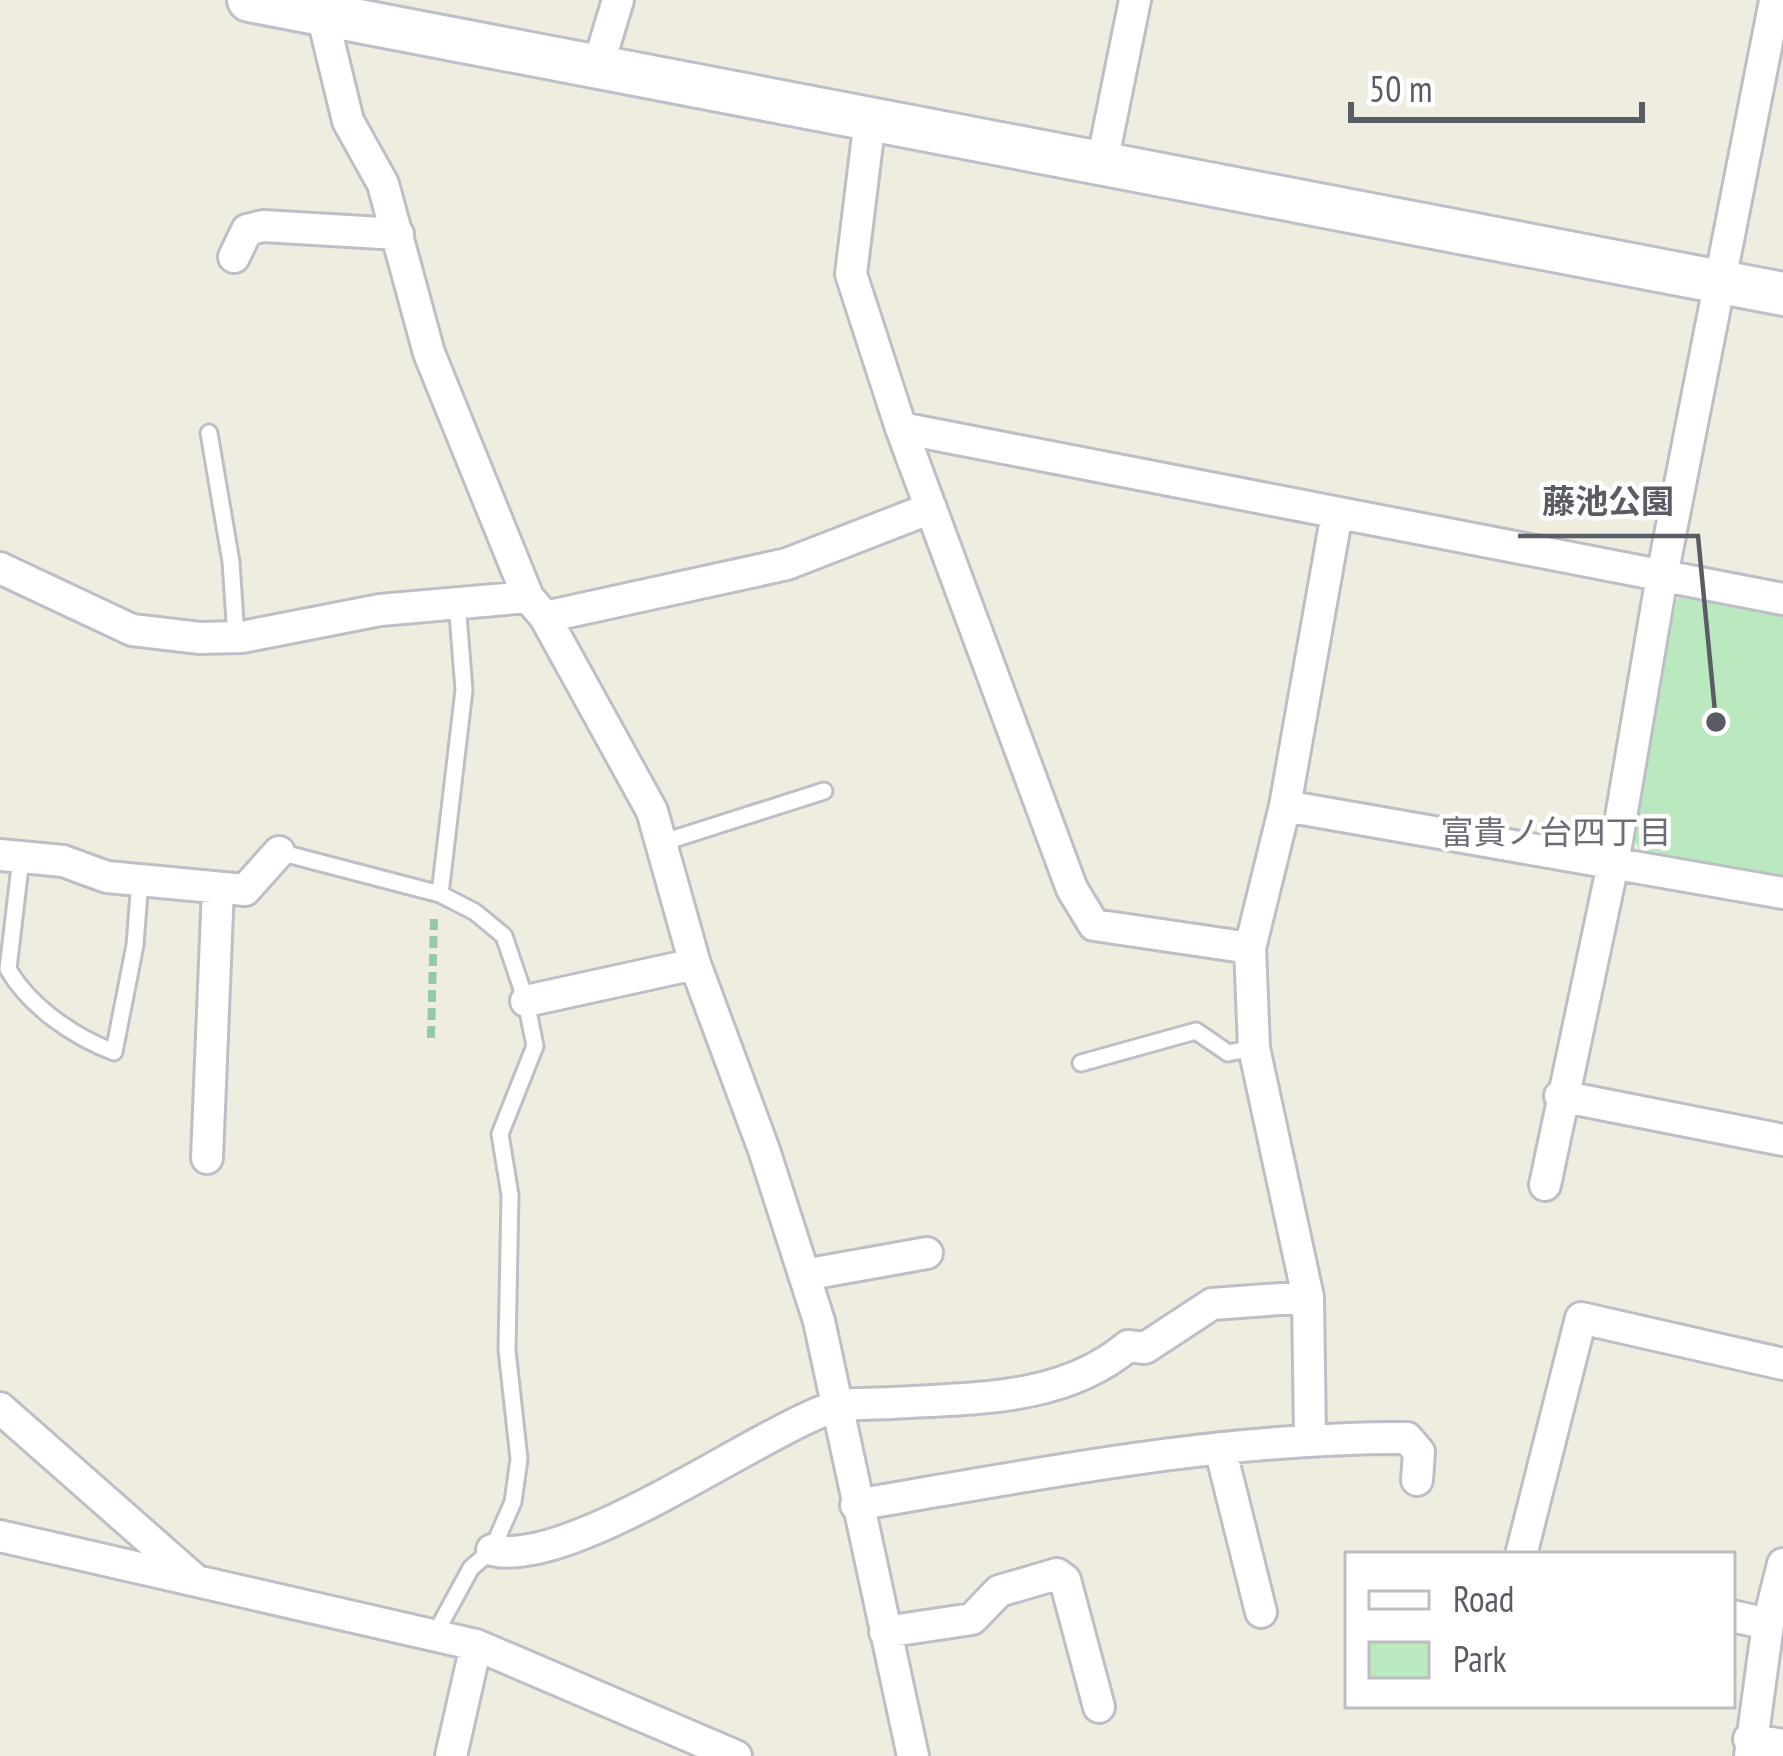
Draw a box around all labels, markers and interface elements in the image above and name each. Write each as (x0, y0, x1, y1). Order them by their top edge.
scale bar (1351, 48, 1642, 122)
text: 50 m (1369, 65, 1432, 112)
callout: 藤池公園 (1518, 467, 1698, 536)
text: 藤池公園 (1542, 479, 1674, 522)
district label: 富貴ノ台四丁目 (1441, 810, 1672, 853)
legend (1345, 1552, 1735, 1708)
text: Road (1453, 1575, 1514, 1622)
text: Park (1453, 1635, 1507, 1682)

